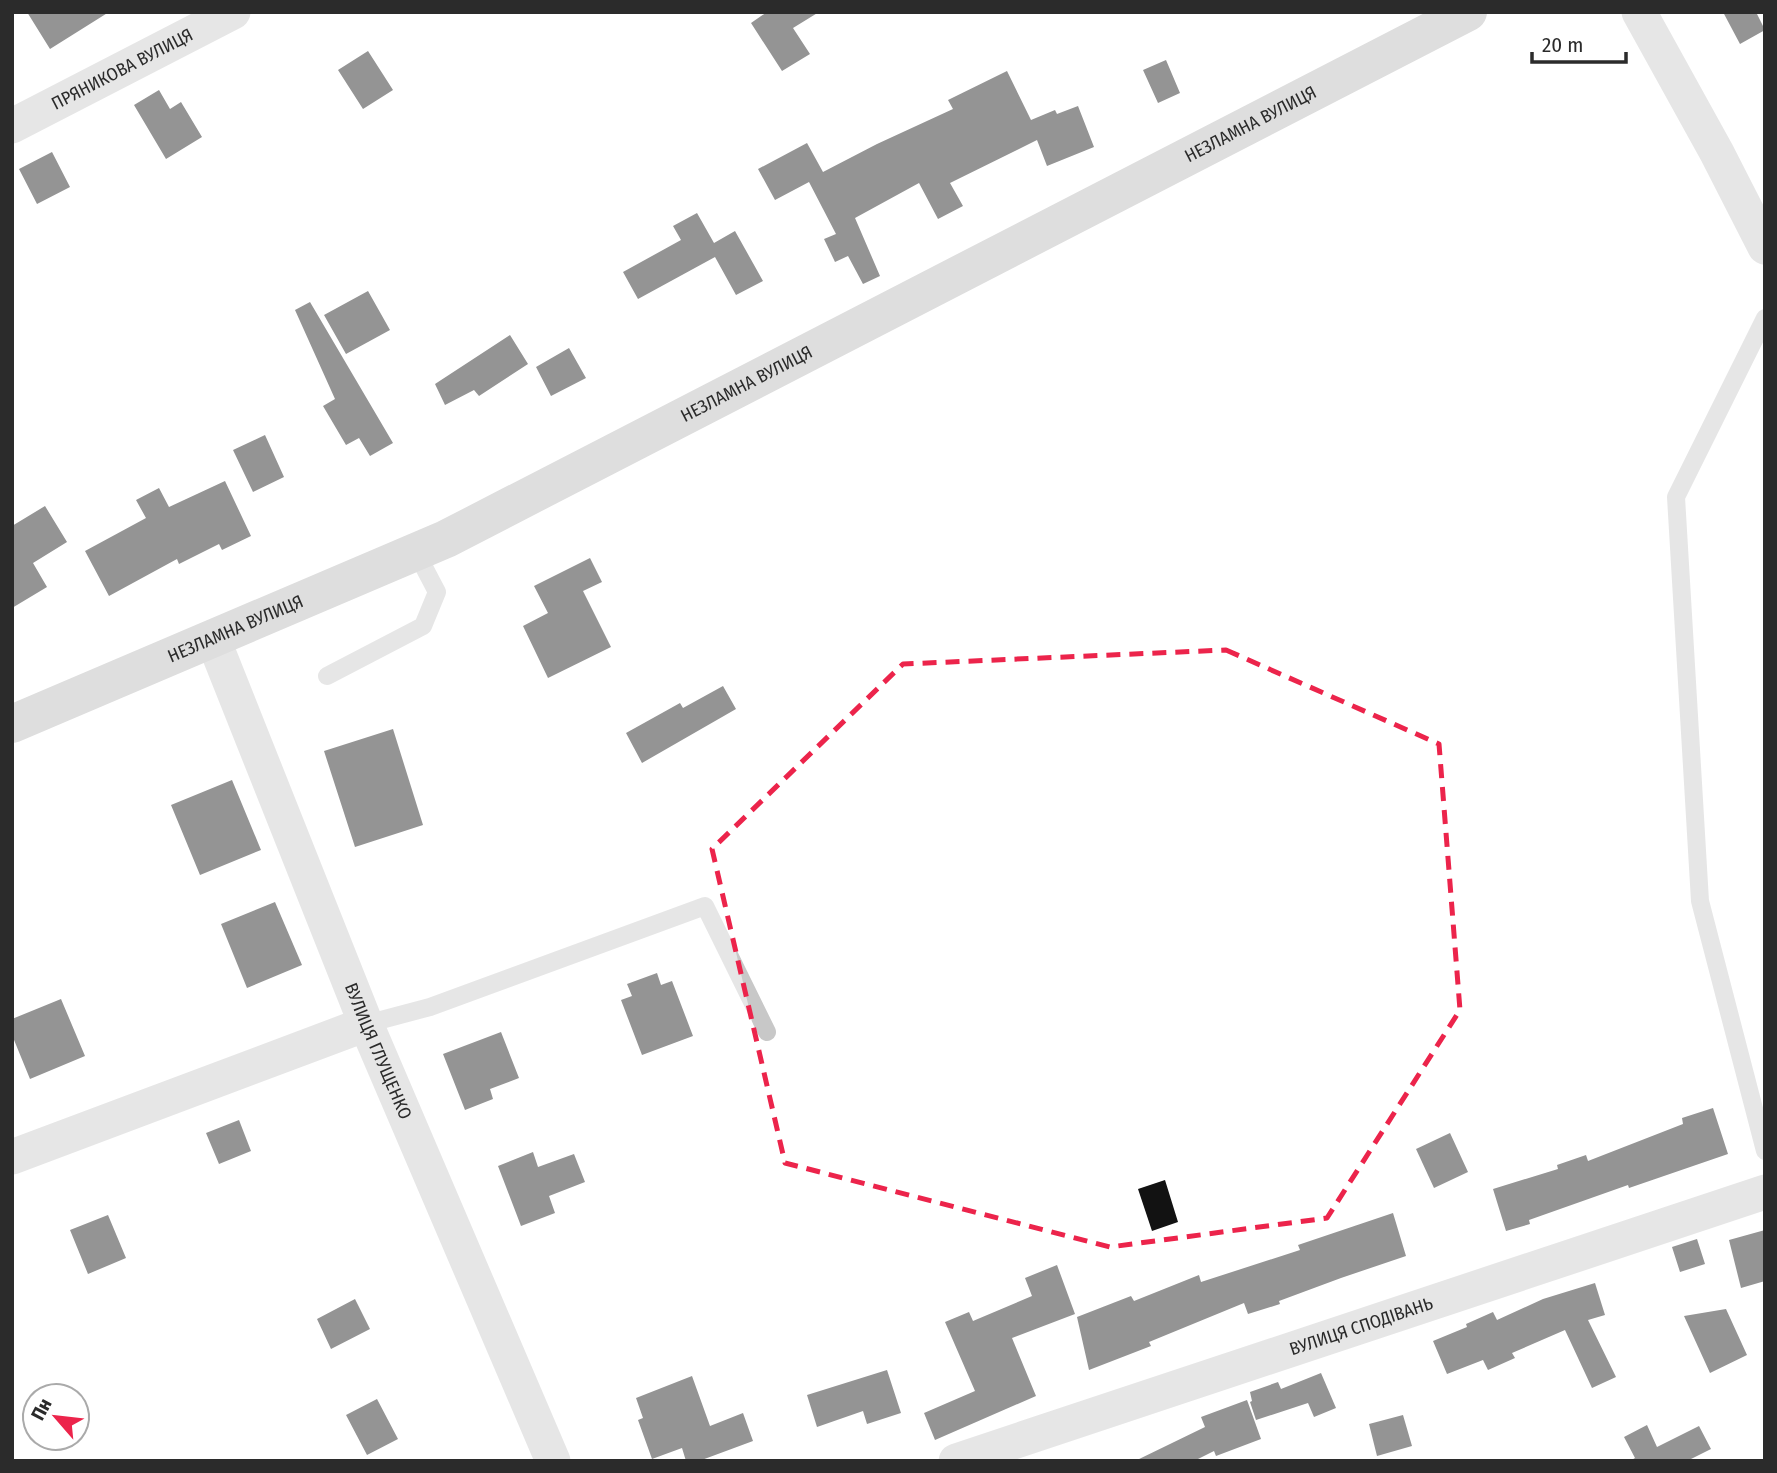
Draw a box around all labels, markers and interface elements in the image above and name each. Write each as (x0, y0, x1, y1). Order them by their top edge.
scale bar (1532, 21, 1626, 65)
street label: ПРЯНИКОВА ВУЛИЦЯ (48, 24, 197, 115)
text: 20 m (1542, 32, 1583, 58)
street label: НЕЗЛАМНА ВУЛИЦЯ (1181, 81, 1320, 167)
street label: НЕЗЛАМНА ВУЛИЦЯ (677, 341, 816, 427)
street label: НЕЗЛАМНА ВУЛИЦЯ (164, 590, 307, 667)
street label: ВУЛИЦЯ ГЛУЩЕНКО (340, 980, 416, 1123)
street label: ВУЛИЦЯ СПОДІВАНЬ (1287, 1292, 1436, 1360)
north arrow (21, 1382, 91, 1452)
text: Пн (26, 1394, 57, 1424)

